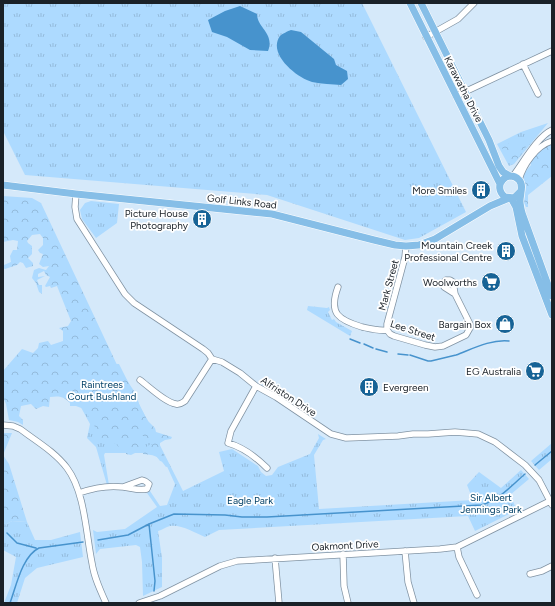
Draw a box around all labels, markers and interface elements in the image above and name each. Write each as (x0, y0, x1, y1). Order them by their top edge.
street label: Karawatha Drive (441, 54, 486, 125)
building icon: More Smiles (470, 179, 492, 201)
place label: More Smiles (412, 184, 467, 197)
street label: Golf Links Road (207, 191, 277, 212)
place label: Picture House Photography (125, 207, 189, 232)
building icon: Picture House Photography (191, 208, 213, 230)
place label: Mountain Creek Professional Centre (404, 239, 493, 264)
building icon: Mountain Creek Professional Centre (495, 240, 517, 262)
street label: Mark Street (375, 258, 402, 312)
supermarket icon: Woolworths (480, 271, 502, 293)
place label: Woolworths (423, 276, 477, 289)
shop icon: Bargain Box (494, 313, 516, 335)
street label: Lee Street (389, 317, 437, 344)
place label: Bargain Box (438, 318, 491, 331)
supermarket icon: EG Australia (524, 360, 546, 382)
place label: EG Australia (466, 365, 521, 378)
street label: Alfriston Drive (258, 374, 319, 420)
building icon: Evergreen (358, 376, 380, 398)
park label: Raintrees Court Bushland (68, 378, 137, 403)
place label: Evergreen (383, 381, 429, 394)
park label: Sir Albert Jennings Park (460, 491, 522, 516)
park label: Eagle Park (227, 494, 273, 507)
street label: Oakmont Drive (311, 537, 379, 554)

